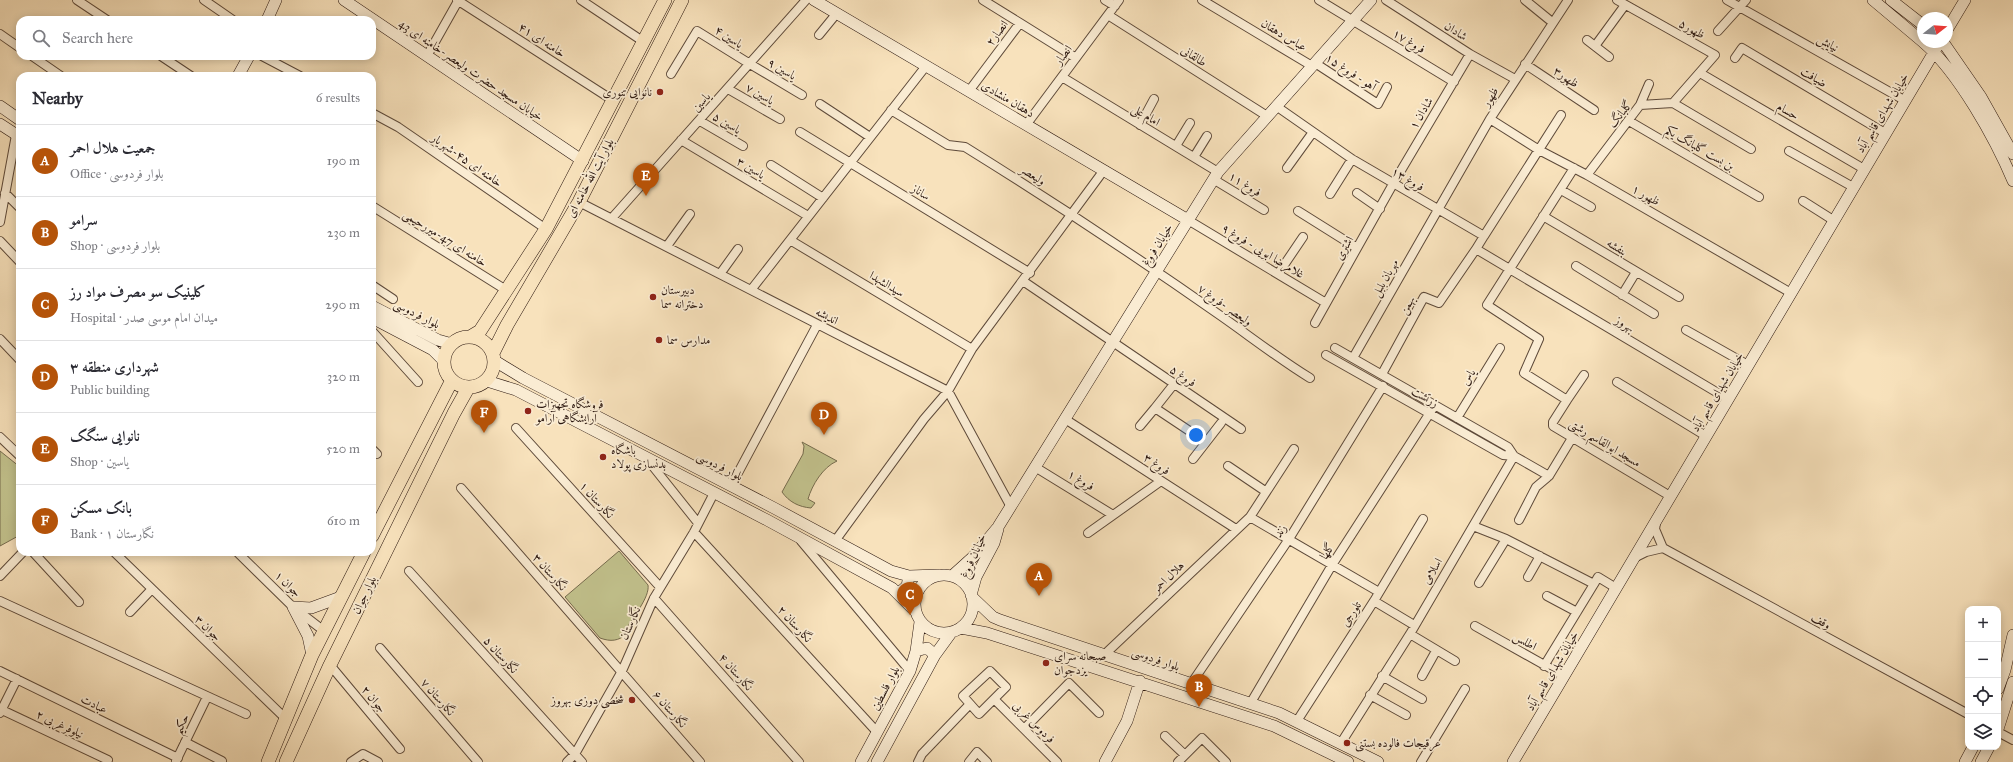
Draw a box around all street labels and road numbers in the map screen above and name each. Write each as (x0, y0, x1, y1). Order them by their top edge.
street label: خیابان مسجد حضرت ولیعصر-خامنه ای 43 (396, 16, 546, 125)
street label: عباس دهقان (1258, 16, 1310, 55)
street label: ظهور۵ (1676, 16, 1708, 43)
street label: انصار۲ (983, 17, 1011, 48)
street label: شادان (1442, 18, 1470, 44)
street label: خامنه ای ۴۱ (516, 20, 568, 60)
street label: یاسین ۴ (712, 23, 746, 52)
street label: فروغ ۱۷ (1388, 26, 1428, 60)
street label: نيايش (1814, 31, 1841, 56)
street label: انصار (1050, 42, 1075, 68)
street label: طالقانی (1179, 43, 1210, 69)
street label: آهو - فروغ ۱۵ (1321, 50, 1381, 98)
street label: یاسین ۹ (765, 55, 799, 84)
street label: ظهور۳ (1550, 64, 1581, 91)
street label: ضیافت (1798, 64, 1830, 90)
street label: خیابان شهدای قاسم آباد (1852, 70, 1916, 158)
street label: دهقان منشادی (979, 78, 1037, 120)
street label: یاسین ۷ (743, 80, 777, 109)
street label: ظهور (1478, 84, 1502, 111)
street label: یاسین (689, 89, 714, 115)
street label: شادان ۱ (1406, 95, 1436, 131)
street label: گلبانگ (1604, 97, 1635, 130)
street label: حسام (1773, 99, 1802, 126)
street label: امام علی (1127, 101, 1163, 133)
street label: یاسین ۵ (710, 109, 744, 138)
street label: بن بست گلبانگ یکم (1661, 122, 1738, 177)
street label: خامنه ای ۴۵-شهریار (428, 130, 505, 190)
street label: بلوار آیت الله خامنه ای (561, 135, 618, 220)
street label: یاسین ۳ (734, 154, 768, 183)
street label: ولیعصر (1016, 161, 1048, 189)
street label: فروغ ۱۳ (1387, 164, 1427, 197)
street label: فروغ ۱۱ (1224, 169, 1264, 203)
street label: ساناز (908, 180, 933, 203)
street label: ظهور ۱ (1629, 181, 1663, 210)
street label: خامنه ای 47-میررحیمی (400, 207, 489, 271)
street label: خیابان فروغ (1139, 221, 1179, 271)
street label: غلامرضا ابویی - فروغ ۹ (1217, 221, 1307, 285)
street label: اشتری (1332, 233, 1357, 262)
street label: بنفشه (1604, 236, 1630, 258)
street label: مهربان بلبل (1369, 256, 1403, 300)
street label: سیدالشهدا (866, 268, 907, 301)
street label: ولیعصر -فروغ ۷ (1193, 281, 1255, 332)
street label: بهمن (1396, 293, 1420, 318)
street label: بلوار فردوسی (391, 296, 442, 333)
street label: اندیشه (813, 304, 841, 328)
street label: بهروز (1611, 312, 1637, 336)
street label: خیابان شهدای قاسم آباد (1687, 349, 1751, 437)
street label: فروغ ۵ (1165, 362, 1199, 393)
street label: یاس (1458, 366, 1480, 388)
street label: زرتشت (1409, 384, 1441, 410)
street label: مسجد ابوالقاسم رشتی (1564, 416, 1643, 474)
street label: بلوار فردوسی (694, 448, 745, 485)
street label: فروغ ۳ (1139, 450, 1173, 481)
street label: فروغ ۱ (1063, 467, 1097, 497)
street label: نگارستان ۱ (577, 478, 618, 521)
street label: زند (1271, 522, 1289, 540)
street label: خیابان فروغ (957, 532, 993, 582)
street label: گلها (1316, 540, 1337, 562)
street label: نگارستان ۳ (530, 550, 571, 593)
street label: اسلامی (1419, 555, 1445, 587)
street label: هلال احمر (1148, 558, 1188, 598)
street label: جوان ۱ (271, 568, 304, 601)
street label: بلوار جوان (349, 574, 380, 617)
street label: تلورجی (1338, 598, 1365, 629)
street label: نگارستان ۲ (775, 602, 816, 645)
street label: نگارستان (616, 604, 644, 642)
street label: وقف (1808, 610, 1833, 633)
street label: جوان ۳ (191, 612, 224, 645)
street label: خیابان شهدای قاسم آباد (1522, 628, 1586, 716)
street label: اطلس (1510, 629, 1540, 655)
street label: نگارستان ۵ (481, 633, 522, 676)
street label: بلوار فردوسی (1129, 644, 1182, 676)
street label: نگارستان ۴ (716, 650, 757, 693)
street label: بلوار فلسطین (868, 664, 902, 712)
street label: نگارستان ۷ (418, 675, 459, 718)
street label: جوان ۲ (358, 683, 389, 716)
street label: نگارستان ۶ (650, 687, 691, 730)
street label: عبادت (78, 692, 110, 717)
street label: فردوس غربی (1009, 698, 1058, 747)
street label: نیلوفرغربی ۲ (33, 707, 86, 743)
street label: حکیم (170, 711, 196, 739)

